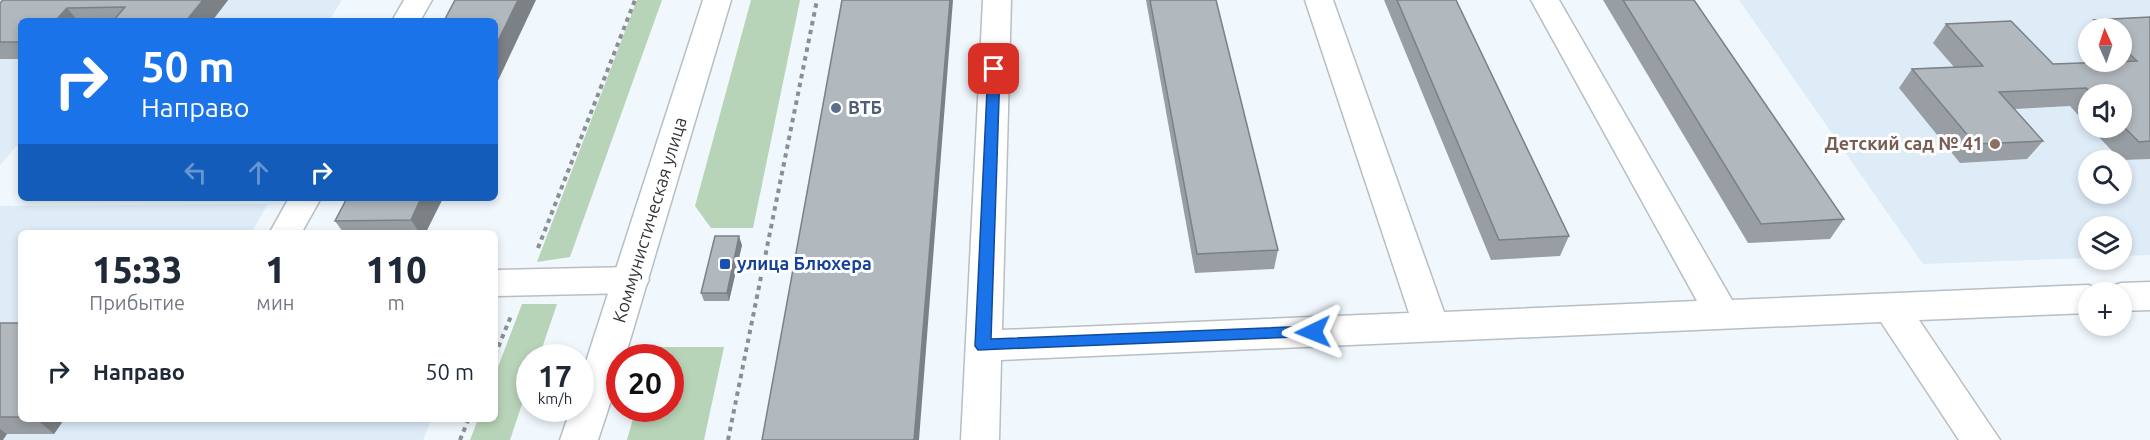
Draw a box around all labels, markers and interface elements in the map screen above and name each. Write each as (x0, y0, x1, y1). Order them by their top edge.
north arrow (2078, 18, 2132, 72)
map controls (2078, 18, 2132, 336)
icon: right (42, 42, 120, 120)
text: 50 m (141, 43, 235, 90)
pin (968, 43, 1019, 94)
icon: arrive (977, 52, 1010, 85)
button: sound (2078, 84, 2132, 138)
text: Направо (141, 92, 250, 122)
place label: ВТБ (848, 97, 882, 117)
marker: ВТБ (829, 101, 843, 115)
street label: Коммунистическая улица (608, 115, 690, 325)
place label: Детский сад № 41 (1825, 133, 1983, 153)
marker: Детский сад № 41 (1988, 137, 2002, 151)
button: search (2078, 150, 2132, 204)
icon: left (179, 156, 212, 189)
icon: ahead (242, 156, 275, 189)
icon: right (305, 156, 338, 189)
button: layers (2078, 216, 2132, 270)
text: 15:33 (92, 249, 182, 290)
text: 1 (265, 249, 286, 290)
text: 110 (366, 249, 427, 290)
place label: улица Блюхера (737, 253, 872, 273)
marker: улица Блюхера (718, 257, 732, 271)
button: + (2078, 282, 2132, 336)
text: Прибытие (89, 291, 185, 314)
text: мин (256, 291, 294, 314)
text: m (388, 291, 405, 314)
position arrow (1281, 300, 1345, 364)
speed limit sign: 20 (606, 344, 684, 422)
icon: right (42, 355, 75, 388)
text: Направо (93, 359, 185, 384)
text: 50 m (425, 359, 474, 384)
text: 17 (538, 359, 572, 393)
text: km/h (538, 390, 572, 407)

